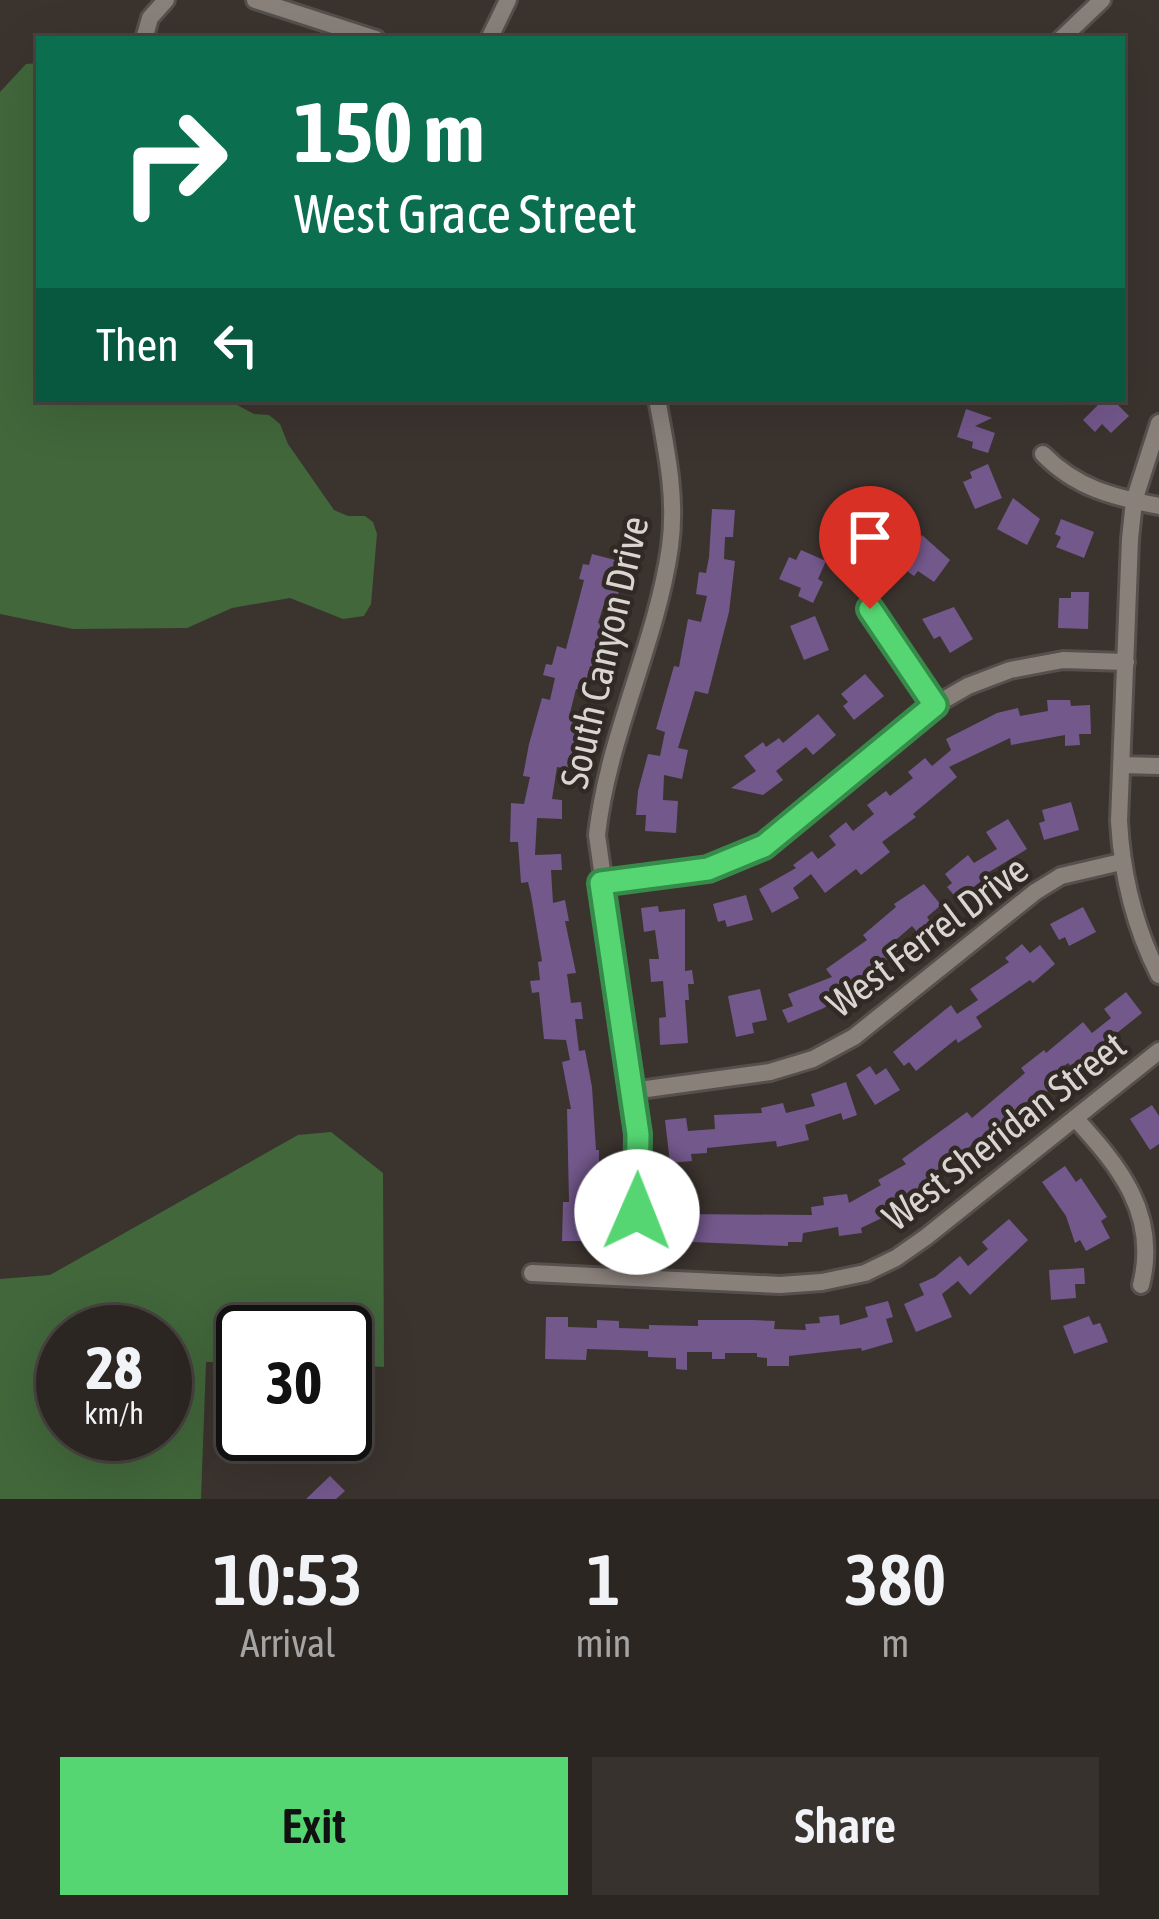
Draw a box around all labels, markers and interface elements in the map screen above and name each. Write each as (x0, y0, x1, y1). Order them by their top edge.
icon: right (96, 84, 252, 240)
text: 150 m (294, 84, 484, 180)
text: West Grace Street (294, 183, 637, 244)
icon: left (203, 312, 269, 378)
text: Then (96, 319, 179, 371)
pin (819, 486, 921, 609)
icon: arrive (837, 504, 903, 570)
street label: South Canyon Drive (551, 512, 657, 792)
street label: West Ferrel Drive (818, 846, 1036, 1026)
street label: West Sheridan Street (874, 1023, 1134, 1239)
position arrow (574, 1149, 700, 1275)
speed limit sign: 30 (216, 1305, 372, 1461)
text: 28 (86, 1333, 142, 1402)
text: km/h (84, 1396, 144, 1430)
text: 10:53 (213, 1538, 363, 1620)
text: 1 (587, 1538, 620, 1620)
text: 380 (845, 1538, 946, 1620)
text: Arrival (240, 1621, 335, 1665)
text: min (576, 1621, 632, 1665)
text: m (881, 1621, 909, 1665)
button: Exit (60, 1757, 568, 1895)
button: Share (592, 1757, 1099, 1895)

